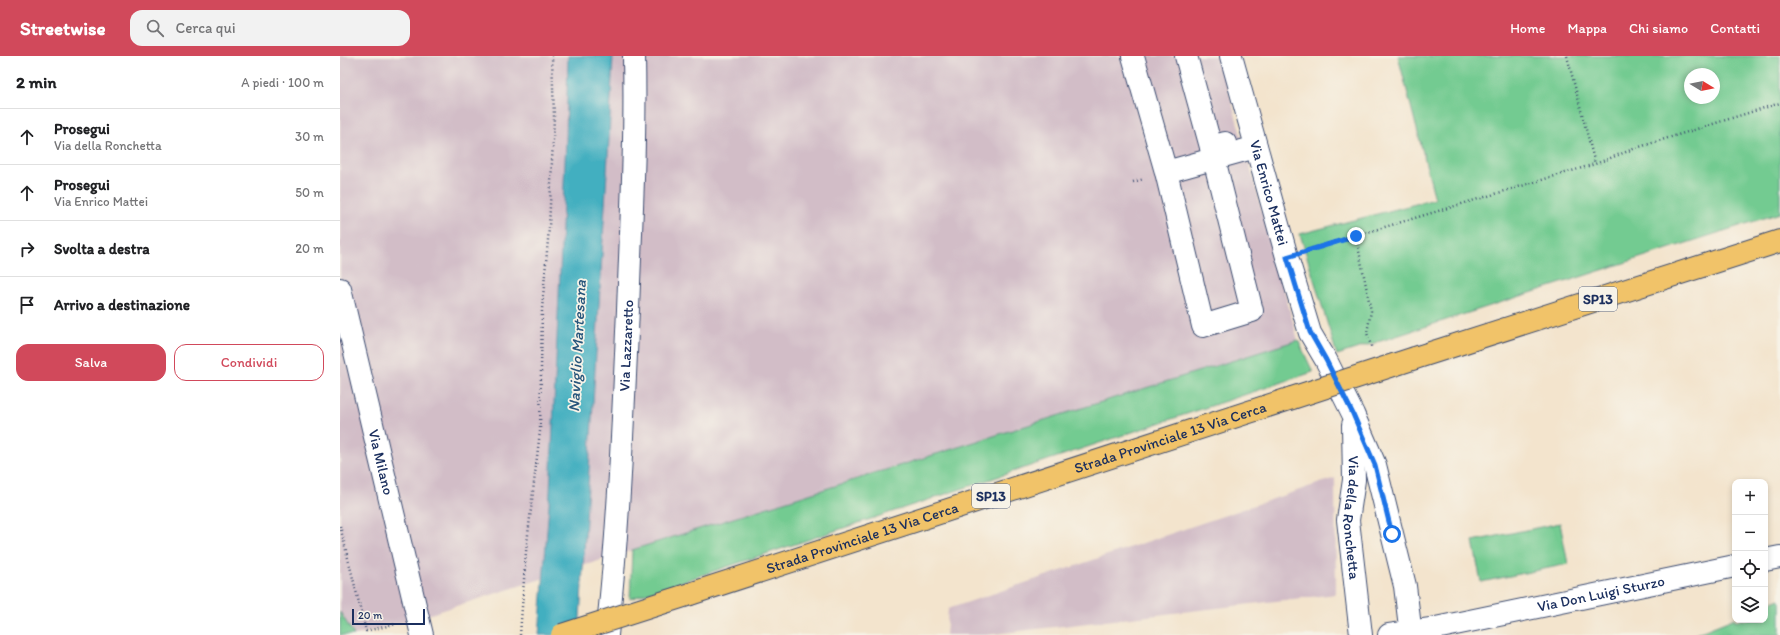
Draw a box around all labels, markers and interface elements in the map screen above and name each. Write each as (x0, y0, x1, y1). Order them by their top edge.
search box (130, 10, 410, 46)
text: Streetwise (20, 17, 106, 40)
icon: search (144, 17, 166, 39)
text: Cerca qui (176, 19, 236, 37)
text: Home (1510, 20, 1545, 37)
text: Mappa (1567, 20, 1607, 37)
text: Chi siamo (1629, 20, 1688, 37)
text: Contatti (1710, 20, 1760, 37)
north arrow (1684, 68, 1720, 104)
text: 2 min (16, 72, 56, 92)
text: A piedi · 100 m (241, 75, 324, 90)
text: Prosegui (54, 120, 110, 138)
icon: ahead (16, 126, 38, 148)
text: 30 m (295, 129, 324, 144)
text: Via della Ronchetta (54, 138, 162, 153)
street label: Via Enrico Mattei (1246, 138, 1292, 248)
text: Prosegui (54, 176, 110, 194)
icon: ahead (16, 182, 38, 204)
text: 50 m (295, 185, 324, 200)
text: Via Enrico Mattei (54, 194, 148, 209)
route end (1347, 227, 1365, 245)
icon: right (16, 238, 38, 260)
text: Svolta a destra (54, 240, 150, 258)
text: 20 m (295, 241, 324, 256)
water label: Naviglio Martesana (564, 278, 590, 412)
road number: SP13 (1579, 287, 1617, 311)
icon: arrive (16, 294, 38, 316)
text: Arrivo a destinazione (54, 296, 190, 314)
street label: Via Lazzaretto (615, 299, 637, 392)
button: Salva (16, 344, 166, 381)
button: Condividi (174, 344, 324, 381)
street label: Strada Provinciale 13 Via Cerca (1072, 398, 1269, 477)
street label: Via Milano (365, 427, 398, 497)
street label: Via della Ronchetta (1339, 456, 1364, 581)
map controls (1732, 479, 1768, 623)
button: + (1732, 479, 1768, 515)
road number: SP13 (972, 484, 1010, 508)
street label: Strada Provinciale 13 Via Cerca (764, 498, 961, 578)
button: − (1732, 515, 1768, 551)
route start (1383, 525, 1401, 543)
button: locate (1732, 551, 1768, 587)
street label: Via Don Luigi Sturzo (1536, 572, 1666, 616)
button: layers (1732, 587, 1768, 623)
scale bar (352, 607, 425, 626)
text: 20 m (358, 609, 382, 622)

